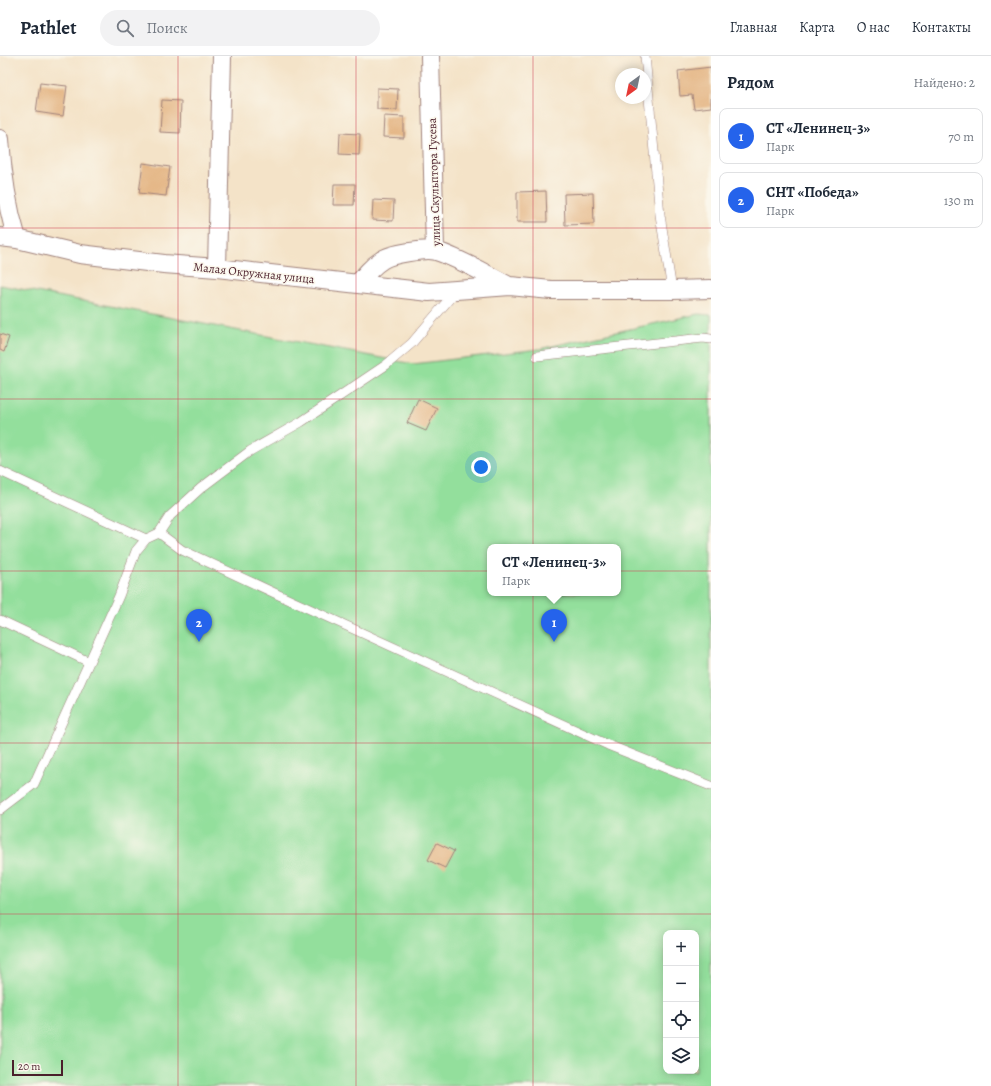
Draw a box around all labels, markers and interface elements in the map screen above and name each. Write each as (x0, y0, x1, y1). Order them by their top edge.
search box (100, 10, 380, 46)
text: Pathlet (20, 15, 76, 41)
icon: search (114, 17, 136, 39)
text: Поиск (146, 18, 187, 38)
text: Главная (730, 18, 777, 37)
text: Карта (799, 18, 835, 37)
text: О нас (857, 18, 890, 37)
text: Контакты (912, 18, 971, 37)
north arrow (615, 68, 651, 104)
text: Рядом (727, 71, 774, 94)
text: Найдено: 2 (914, 74, 975, 91)
street label: улица Скульптора Гусева (424, 117, 444, 247)
text: СТ «Ленинец-3» (766, 118, 870, 138)
text: 1 (739, 128, 743, 145)
text: 70 m (948, 128, 974, 145)
text: Парк (766, 138, 795, 155)
text: СНТ «Победа» (766, 182, 859, 202)
text: 2 (738, 192, 744, 209)
text: 130 m (944, 192, 974, 209)
text: Парк (766, 202, 795, 219)
street label: Малая Окружная улица (193, 259, 316, 287)
your location (471, 457, 491, 477)
popup (487, 544, 621, 596)
text: СТ «Ленинец-3» (502, 552, 606, 572)
text: Парк (502, 572, 530, 589)
pin: 2 (186, 609, 212, 642)
pin: 1 (541, 609, 567, 642)
map controls (663, 930, 699, 1074)
button: + (663, 930, 699, 966)
button: − (663, 966, 699, 1002)
button: locate (663, 1002, 699, 1038)
button: layers (663, 1038, 699, 1074)
scale bar (12, 1058, 63, 1077)
text: 20 m (18, 1059, 40, 1074)

